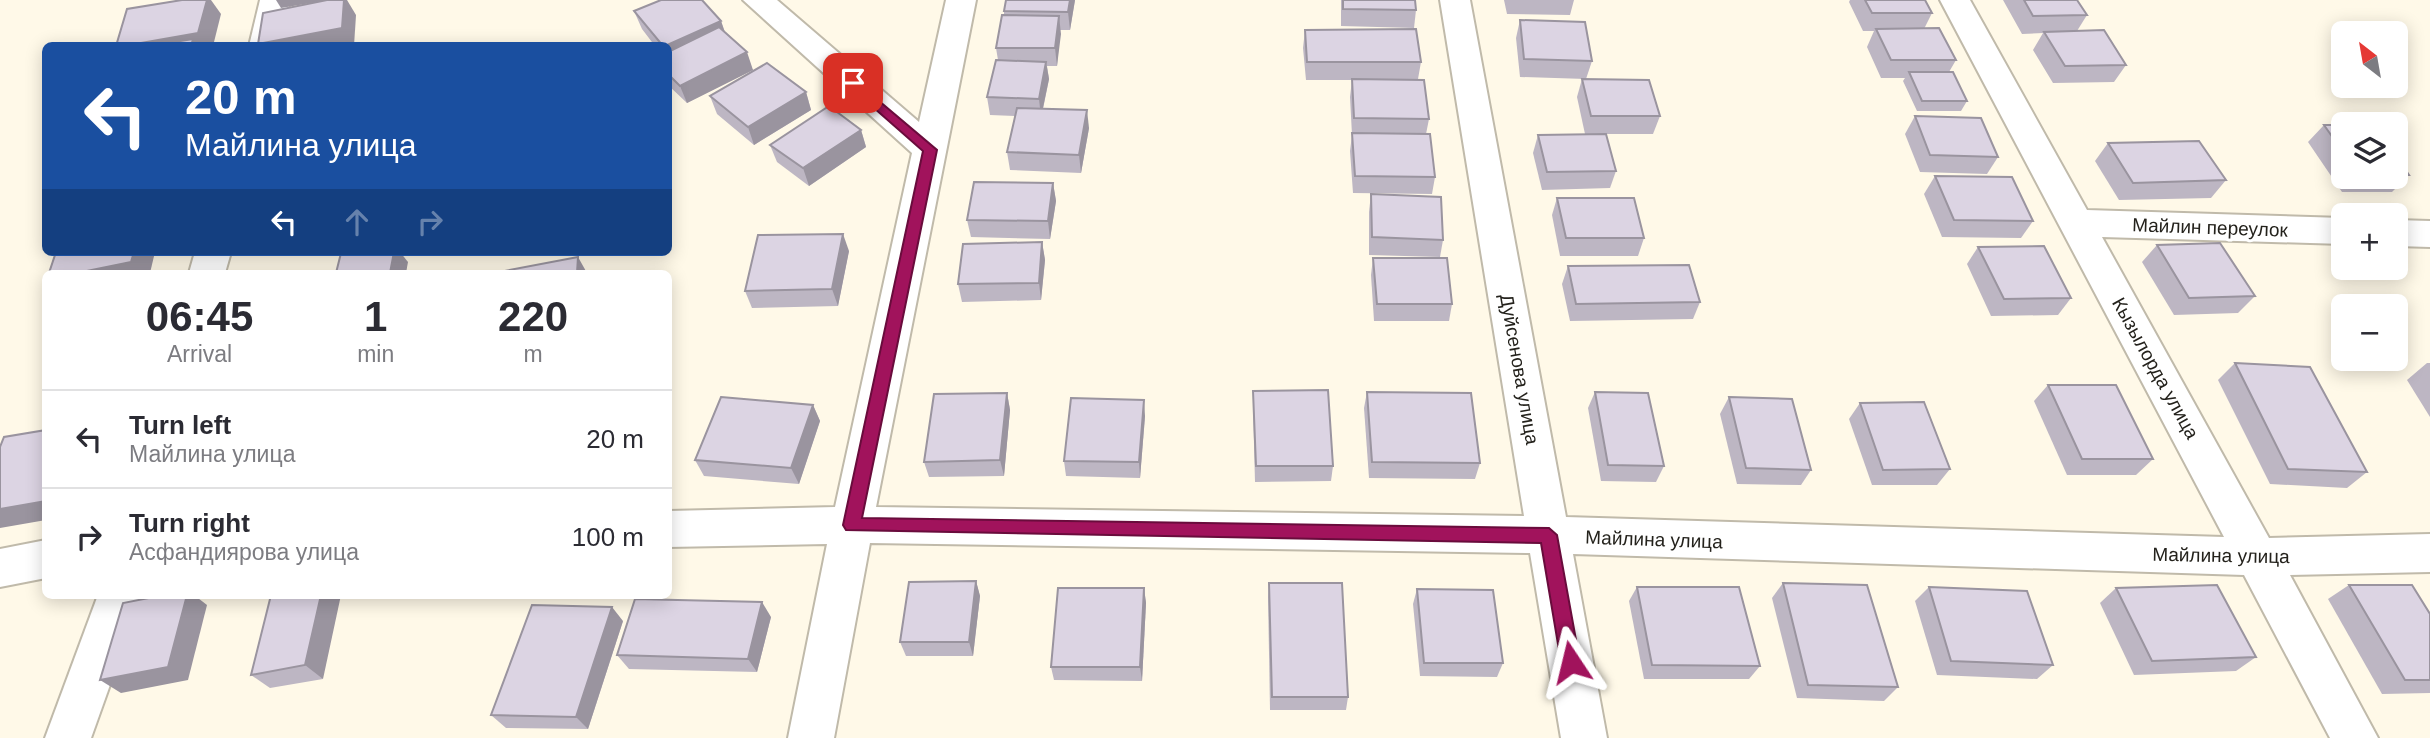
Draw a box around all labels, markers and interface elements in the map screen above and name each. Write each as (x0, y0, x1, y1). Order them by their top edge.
north arrow (2331, 21, 2408, 98)
map controls (2331, 21, 2408, 371)
pin (823, 53, 883, 113)
icon: arrive (834, 64, 872, 102)
icon: left (70, 70, 161, 161)
text: 20 m (185, 70, 297, 124)
button: layers (2331, 112, 2408, 189)
text: Майлина улица (185, 127, 417, 163)
icon: left (265, 203, 303, 241)
icon: ahead (338, 203, 376, 241)
icon: right (411, 203, 449, 241)
button: + (2331, 203, 2408, 280)
street label: Майлин переулок (2132, 214, 2289, 241)
street label: Дуйсенова улица (1496, 292, 1543, 446)
text: 06:45 (146, 293, 253, 340)
text: 1 (364, 293, 387, 340)
text: 220 (498, 293, 568, 340)
street label: Кызылорда улица (2108, 294, 2203, 443)
button: − (2331, 294, 2408, 371)
text: Arrival (167, 341, 232, 367)
text: min (357, 341, 394, 367)
text: m (524, 341, 543, 367)
text: Turn left (129, 410, 231, 440)
icon: left (70, 420, 108, 458)
text: 20 m (586, 424, 644, 454)
text: Майлина улица (129, 441, 295, 467)
text: Turn right (129, 508, 250, 538)
icon: right (70, 518, 108, 556)
text: 100 m (572, 522, 644, 552)
street label: Майлина улица (1585, 527, 1723, 552)
text: Асфандиярова улица (129, 539, 359, 565)
street label: Майлина улица (2152, 544, 2290, 567)
position arrow (1534, 625, 1608, 699)

